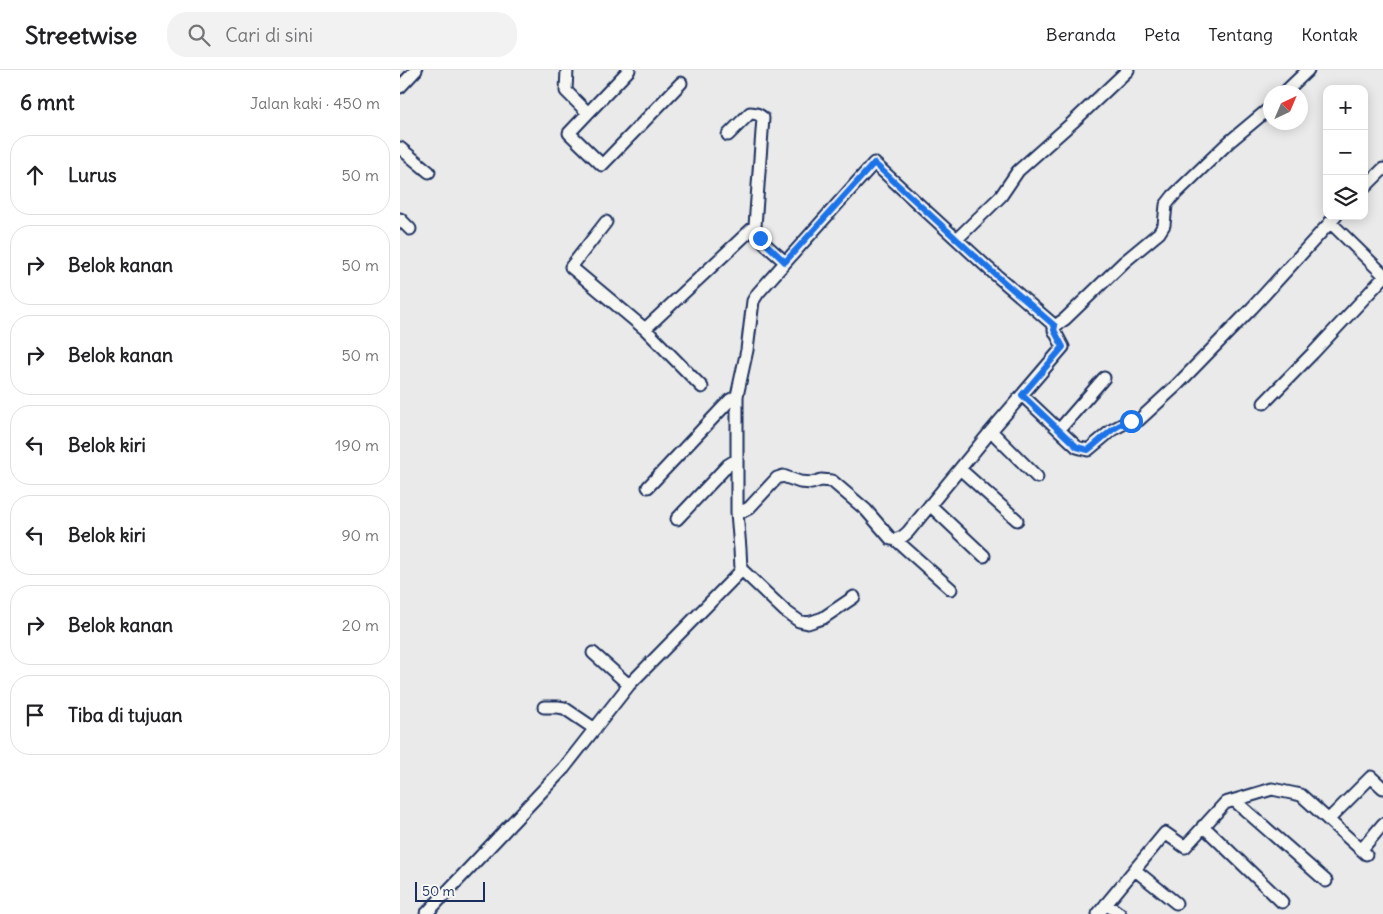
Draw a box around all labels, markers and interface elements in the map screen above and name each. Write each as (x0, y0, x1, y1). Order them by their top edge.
search box (167, 12, 517, 57)
text: Streetwise (25, 20, 137, 50)
icon: search (185, 21, 213, 49)
text: Cari di sini (225, 23, 313, 47)
text: Beranda (1046, 23, 1116, 46)
text: Peta (1144, 23, 1180, 46)
text: Tentang (1208, 23, 1273, 46)
text: Kontak (1301, 23, 1358, 46)
north arrow (1263, 85, 1308, 130)
map controls (1323, 85, 1368, 220)
button: + (1323, 85, 1368, 130)
text: 6 mnt (20, 89, 75, 116)
text: Jalan kaki · 450 m (250, 93, 380, 113)
button: − (1323, 130, 1368, 175)
icon: ahead (21, 161, 49, 189)
text: Lurus (68, 163, 117, 187)
text: 50 m (341, 165, 379, 185)
button: layers (1323, 175, 1368, 220)
route end (749, 227, 772, 250)
icon: right (21, 251, 49, 279)
text: Belok kanan (68, 253, 173, 277)
text: 50 m (341, 255, 379, 275)
icon: right (21, 341, 49, 369)
text: Belok kanan (68, 343, 173, 367)
text: 50 m (341, 345, 379, 365)
route start (1120, 410, 1143, 433)
icon: left (21, 431, 49, 459)
text: Belok kiri (68, 433, 146, 457)
text: 190 m (335, 435, 379, 455)
icon: left (21, 521, 49, 549)
text: Belok kiri (68, 523, 146, 547)
text: 90 m (341, 525, 379, 545)
icon: right (21, 611, 49, 639)
text: Belok kanan (68, 613, 173, 637)
text: 20 m (342, 615, 379, 635)
icon: arrive (21, 701, 49, 729)
text: Tiba di tujuan (68, 703, 183, 727)
scale bar (415, 879, 485, 902)
text: 50 m (422, 882, 455, 900)

